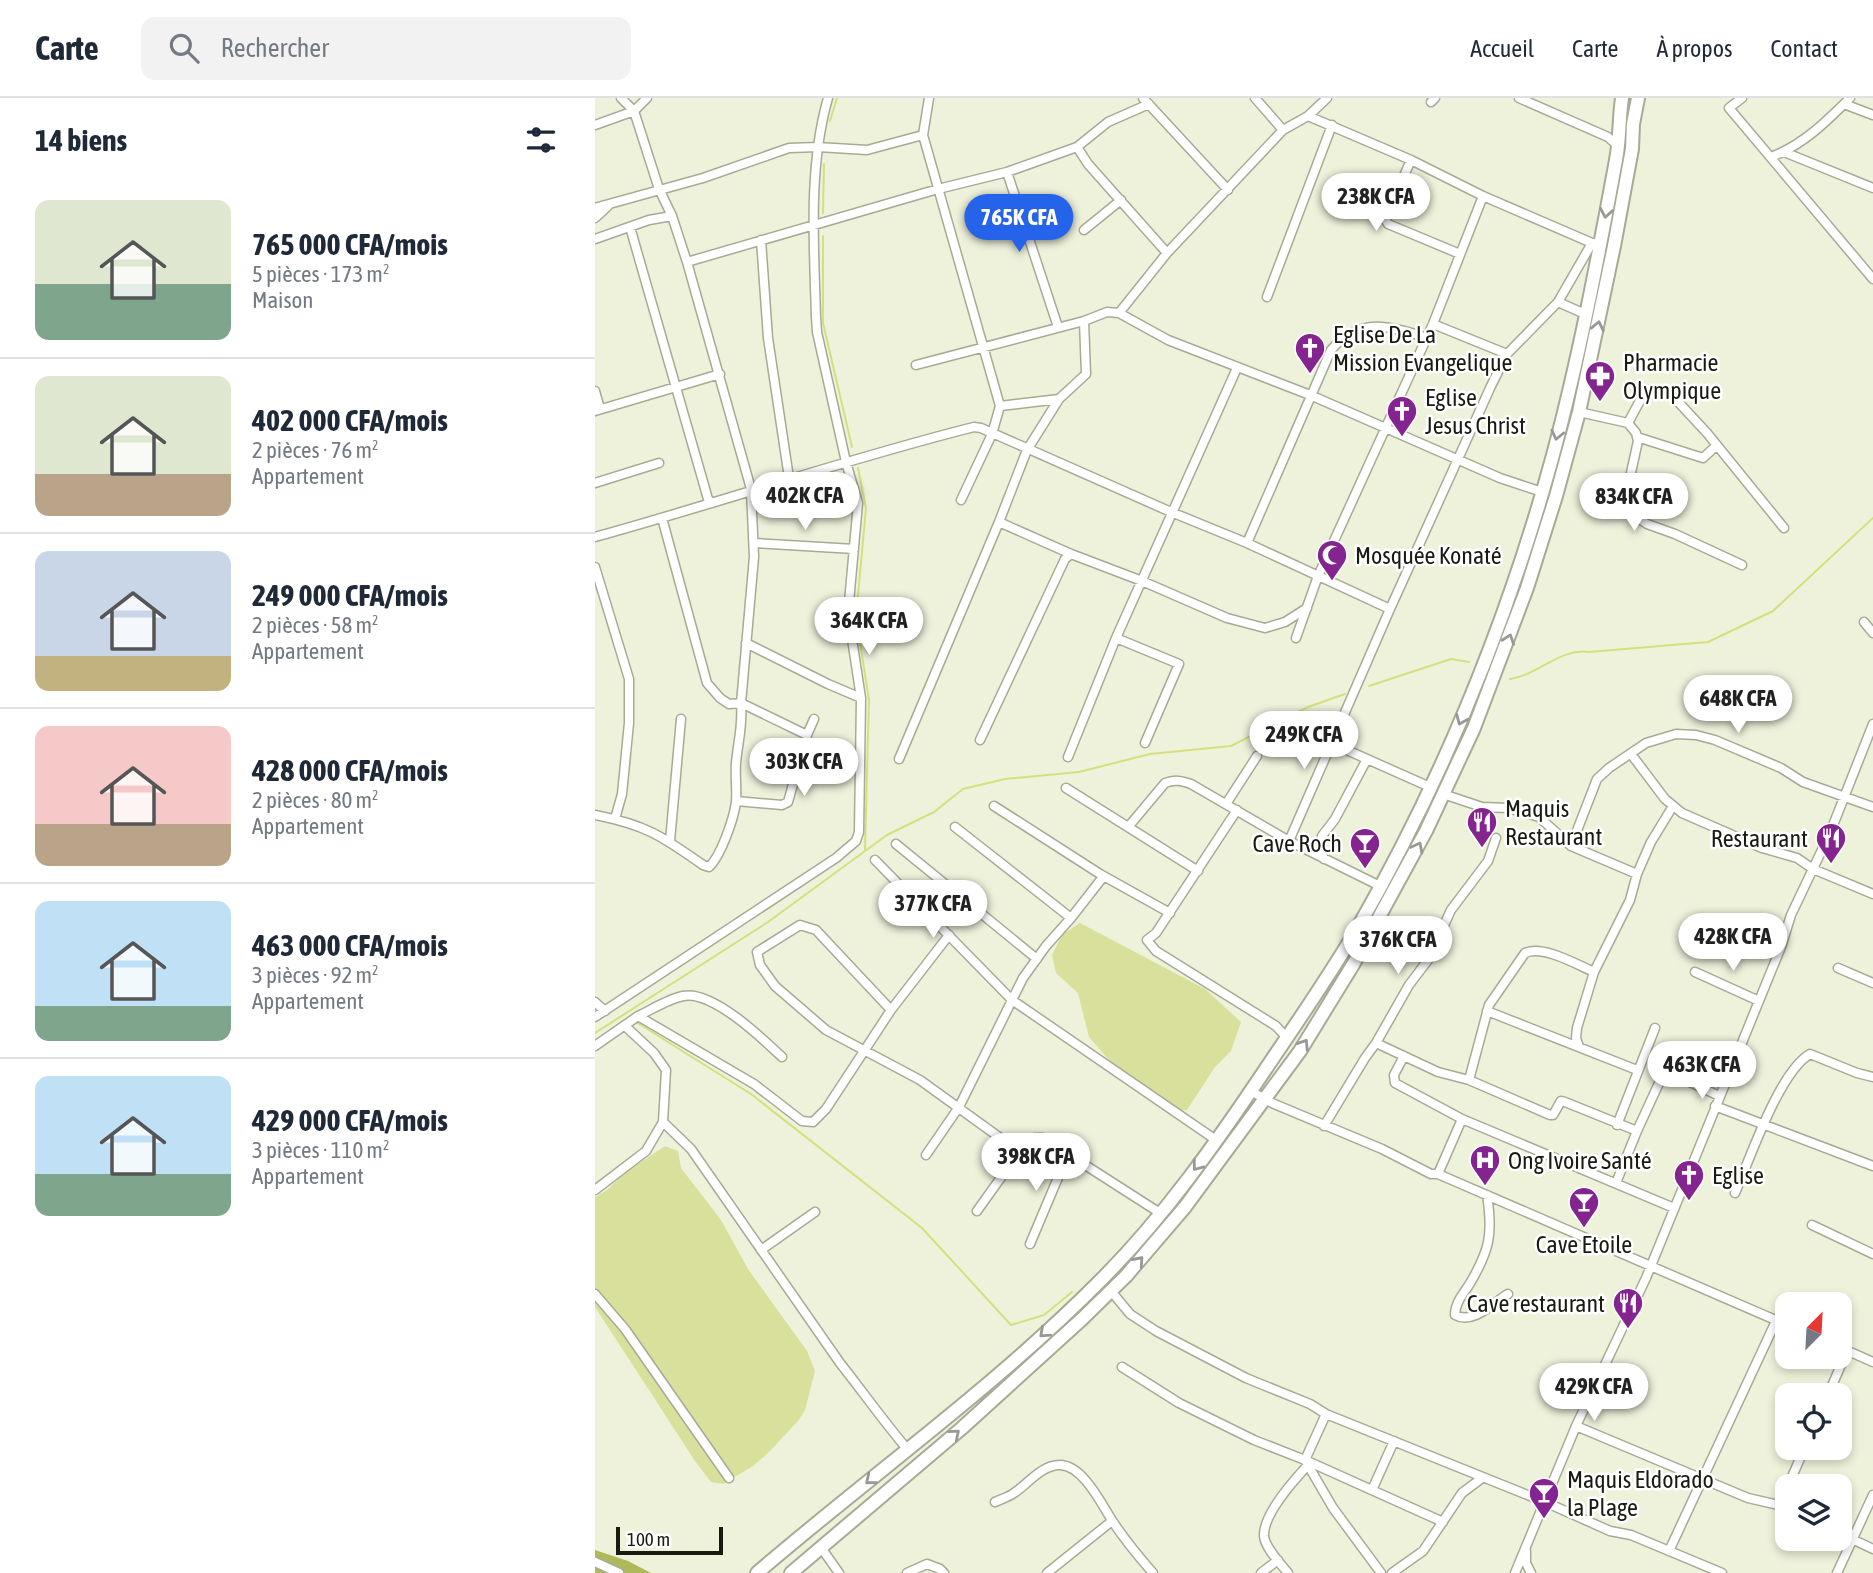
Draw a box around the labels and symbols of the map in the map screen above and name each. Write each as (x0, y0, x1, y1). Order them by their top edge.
pin: 238K CFA (1304, 174, 1448, 233)
pin: 765K CFA (947, 194, 1091, 254)
one-way arrow (1599, 207, 1614, 219)
one-way arrow (1589, 320, 1604, 332)
place label: Eglise De La Mission Evangelique (1333, 321, 1512, 376)
church icon: Eglise De La Mission Evangelique (1293, 331, 1327, 375)
place label: Pharmacie Olympique (1623, 349, 1721, 404)
pharmacy icon: Pharmacie Olympique (1583, 359, 1617, 403)
place label: Eglise Jesus Christ (1425, 384, 1526, 439)
church icon: Eglise Jesus Christ (1385, 394, 1419, 438)
one-way arrow (1551, 429, 1566, 441)
pin: 402K CFA (733, 472, 877, 532)
pin: 834K CFA (1562, 474, 1706, 533)
mosque icon: Mosquée Konaté (1315, 538, 1349, 582)
place label: Mosquée Konaté (1355, 542, 1502, 569)
pin: 364K CFA (797, 598, 941, 657)
one-way arrow (1501, 633, 1515, 645)
pin: 648K CFA (1666, 676, 1810, 735)
pin: 249K CFA (1232, 712, 1376, 771)
one-way arrow (1455, 713, 1469, 725)
pin: 303K CFA (732, 738, 876, 798)
place label: Maquis Restaurant (1505, 795, 1602, 850)
restaurant icon: Maquis Restaurant (1465, 805, 1499, 849)
restaurant icon: Restaurant (1814, 821, 1848, 865)
place label: Restaurant (1711, 825, 1808, 852)
bar icon: Cave Roch (1348, 826, 1382, 870)
place label: Cave Roch (1252, 830, 1342, 857)
one-way arrow (1409, 842, 1423, 854)
pin: 377K CFA (861, 880, 1005, 940)
pin: 428K CFA (1661, 914, 1805, 973)
pin: 376K CFA (1326, 916, 1470, 976)
one-way arrow (1296, 1039, 1308, 1052)
pin: 463K CFA (1630, 1042, 1774, 1101)
pin: 398K CFA (964, 1134, 1108, 1193)
hospital icon: Ong Ivoire Santé (1468, 1143, 1502, 1187)
place label: Ong Ivoire Santé (1508, 1147, 1652, 1174)
one-way arrow (1192, 1158, 1205, 1170)
church icon: Eglise (1672, 1158, 1706, 1202)
place label: Eglise (1712, 1162, 1764, 1189)
bar icon: Cave Etoile (1567, 1185, 1601, 1229)
place label: Cave Etoile (1536, 1231, 1632, 1258)
one-way arrow (1131, 1256, 1143, 1269)
restaurant icon: Cave restaurant (1611, 1286, 1645, 1330)
place label: Cave restaurant (1467, 1290, 1605, 1317)
north arrow (1775, 1292, 1851, 1368)
one-way arrow (1039, 1325, 1052, 1338)
pin: 429K CFA (1522, 1364, 1666, 1423)
one-way arrow (947, 1430, 960, 1442)
place label: Maquis Eldorado la Plage (1567, 1466, 1714, 1521)
one-way arrow (866, 1472, 878, 1485)
bar icon: Maquis Eldorado la Plage (1527, 1476, 1561, 1520)
scale bar (616, 1524, 723, 1556)

